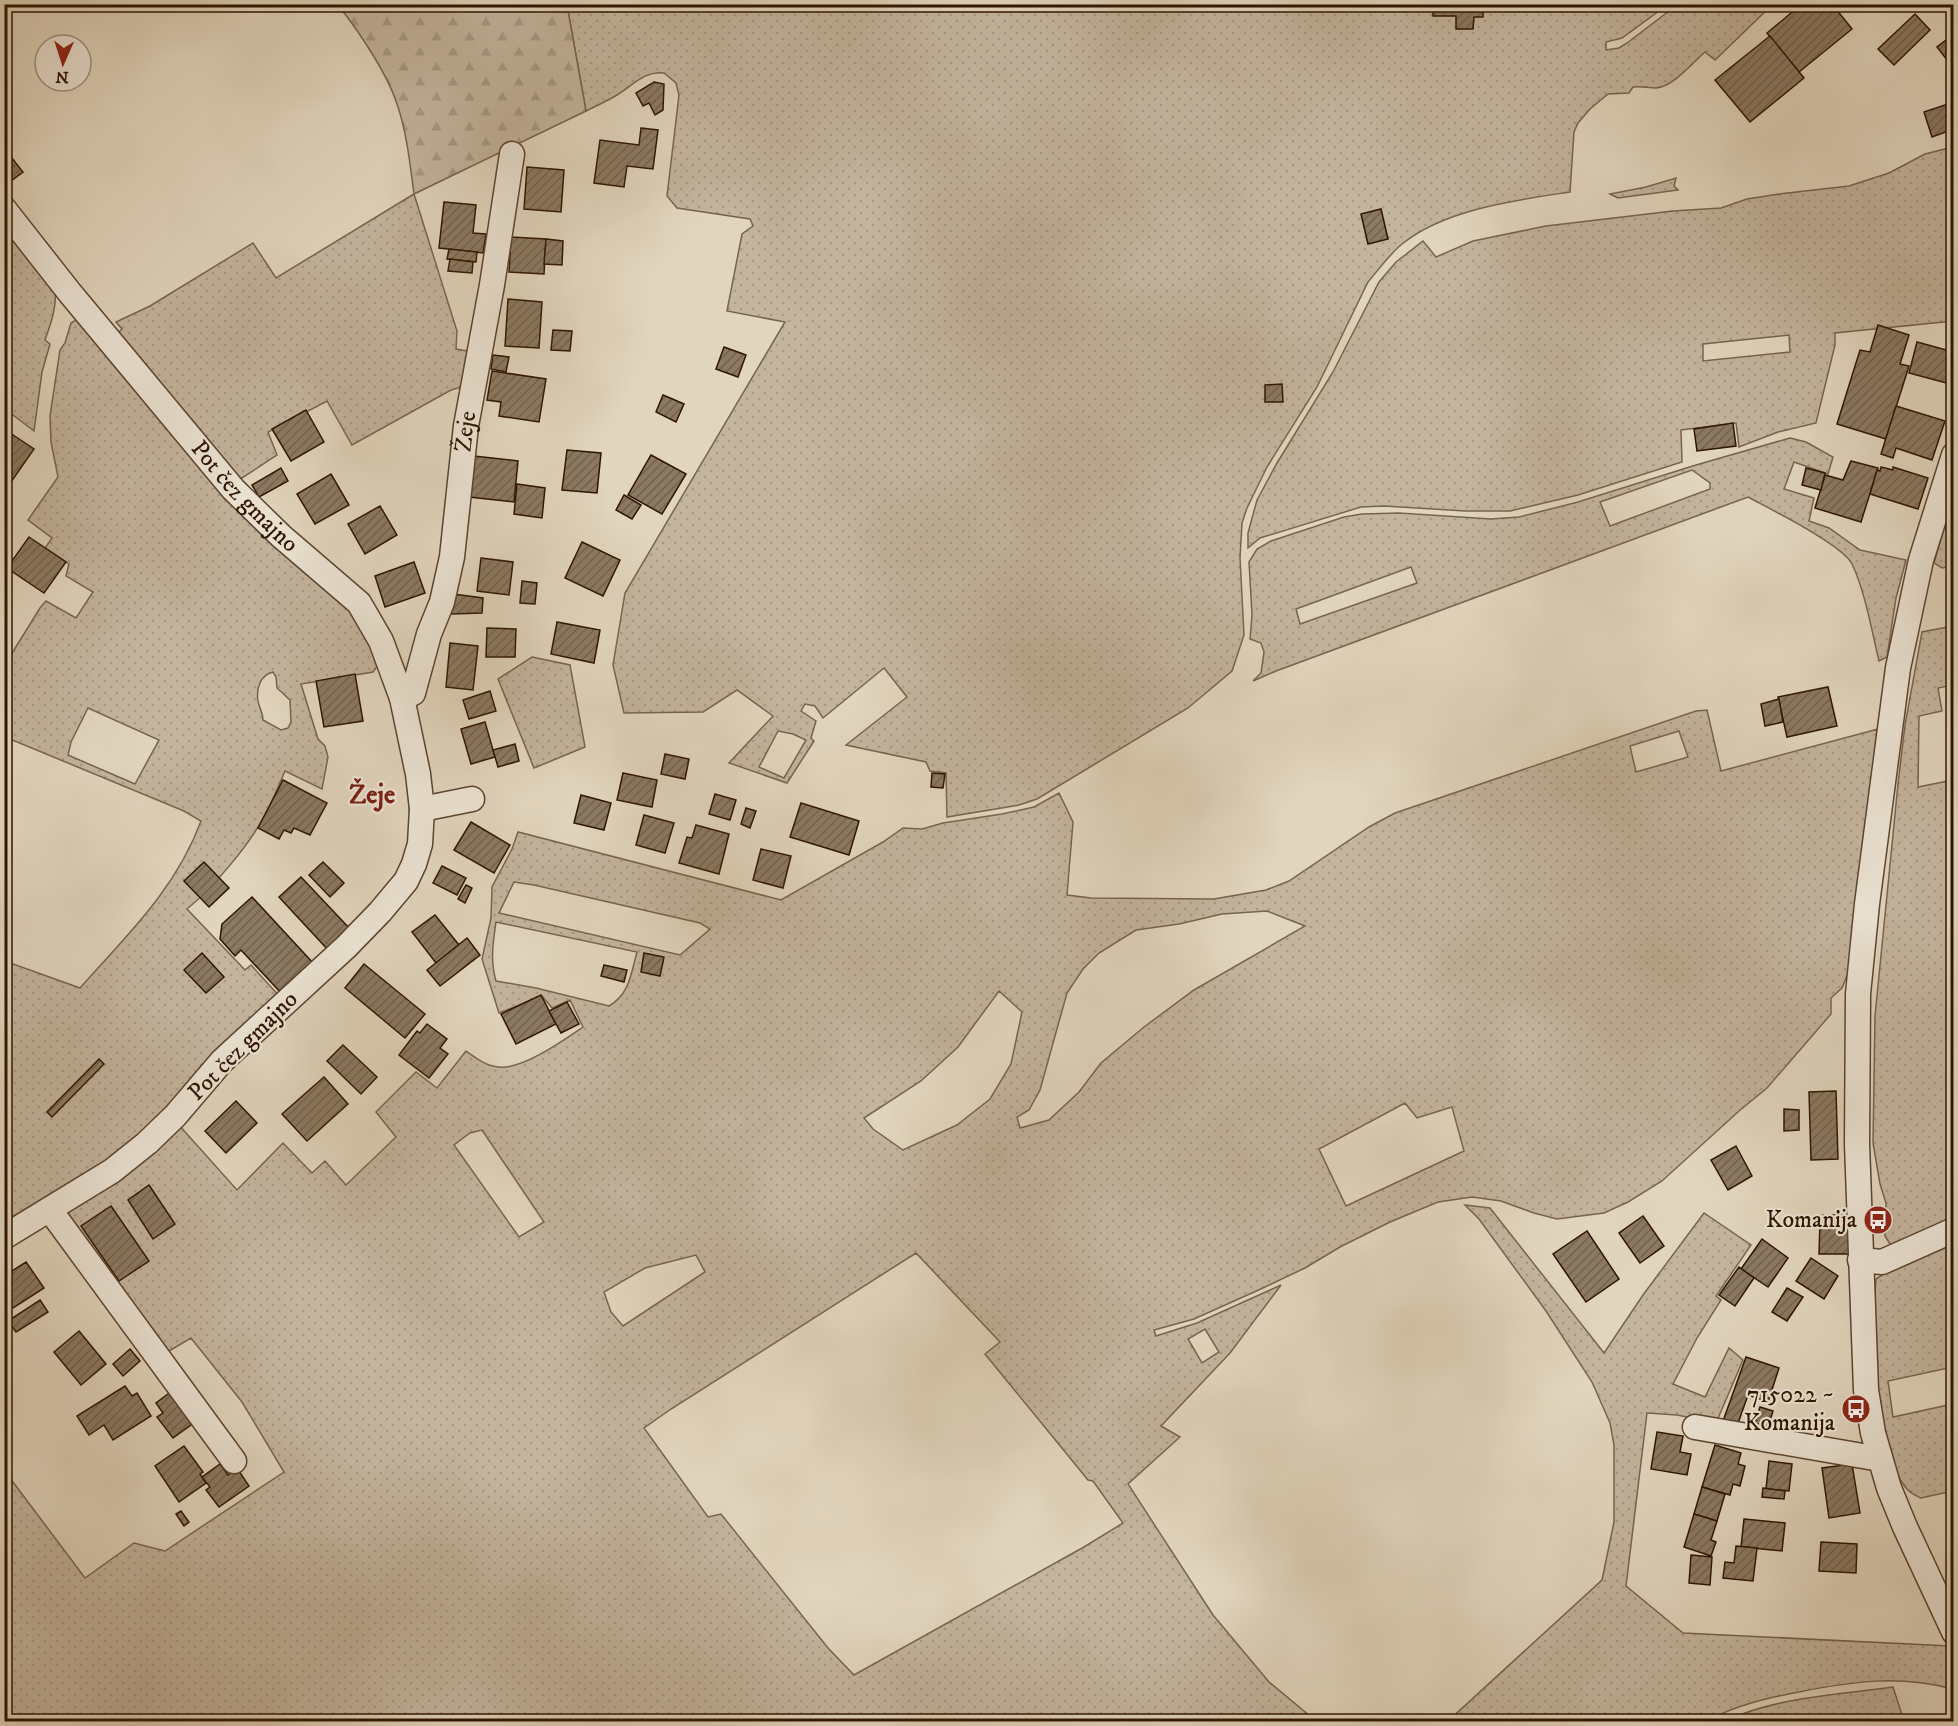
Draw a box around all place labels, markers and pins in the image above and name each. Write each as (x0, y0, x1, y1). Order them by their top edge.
bus stop icon: Komanija (1862, 1204, 1894, 1236)
place label: Komanija (1766, 1205, 1858, 1235)
place label: 715022 ~ Komanija (1744, 1380, 1836, 1438)
bus stop icon: 715022 ~ Komanija (1840, 1393, 1872, 1425)

